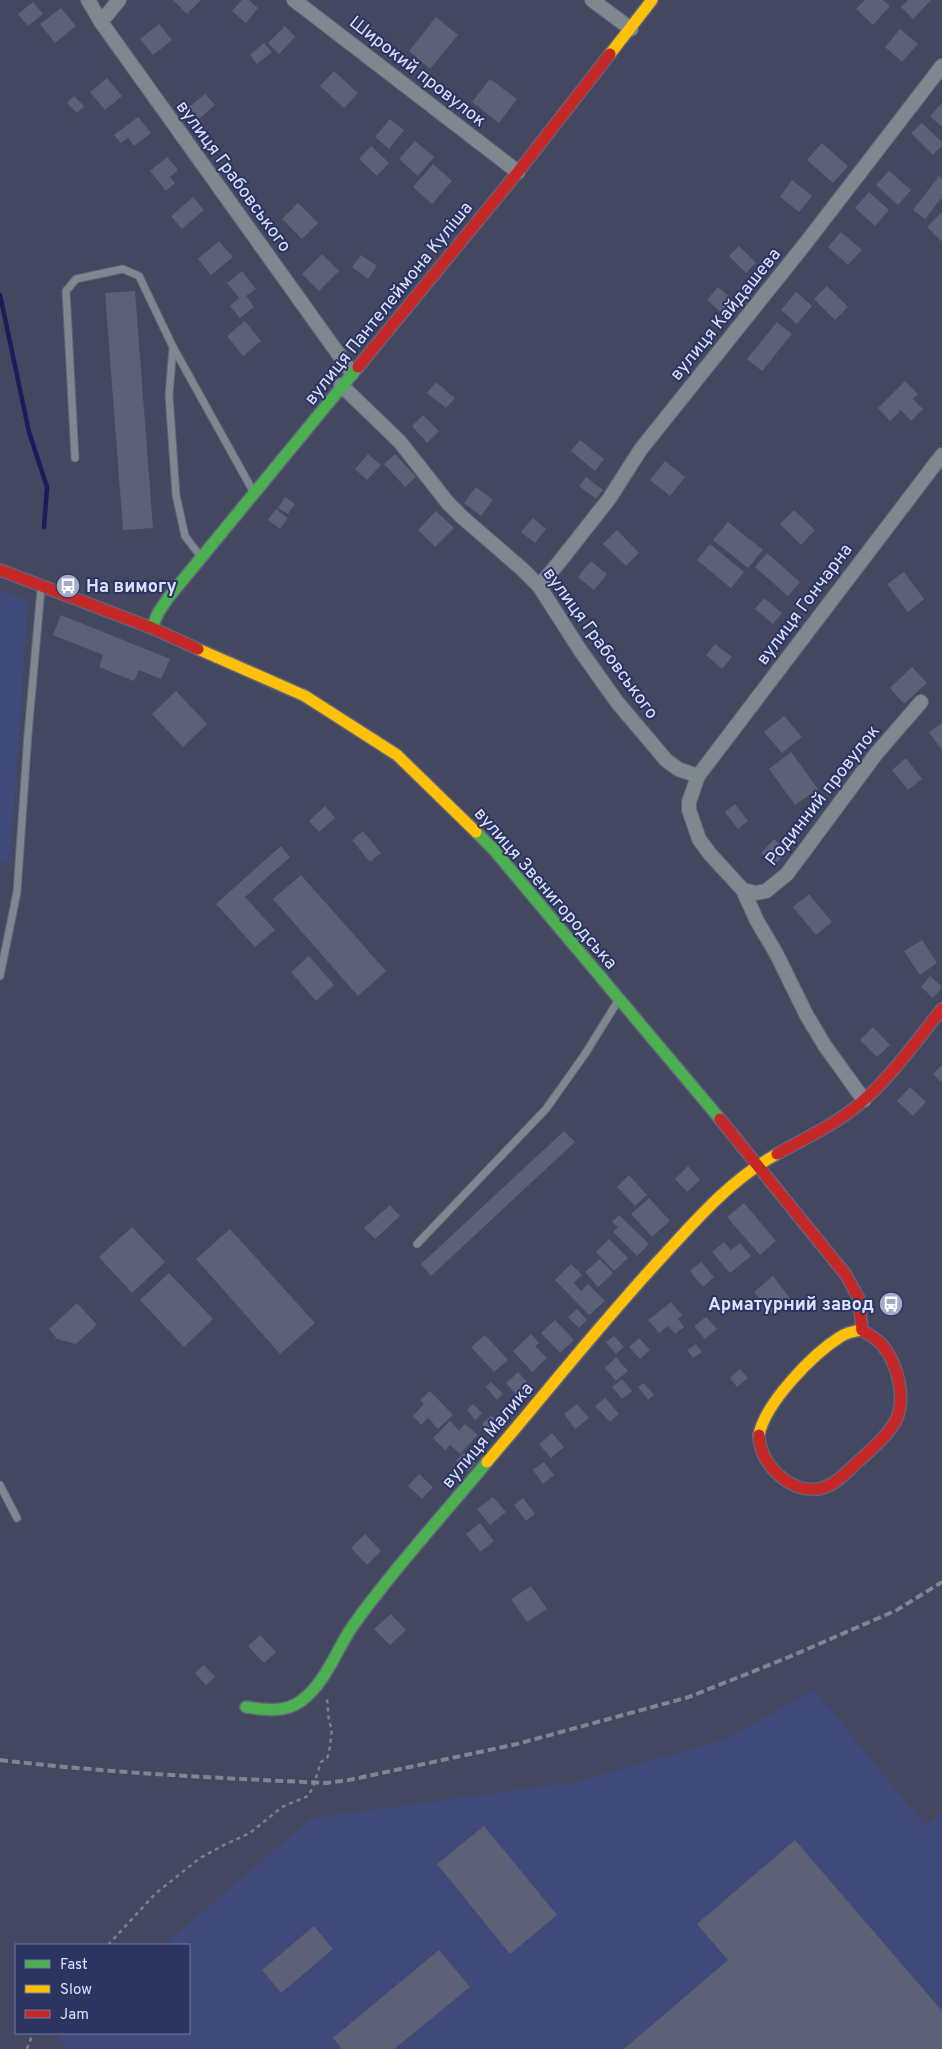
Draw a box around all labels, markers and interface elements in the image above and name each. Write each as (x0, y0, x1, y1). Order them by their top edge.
street label: Широкий провулок (344, 12, 490, 133)
street label: вулиця Грабовського (170, 97, 295, 257)
street label: вулиця Пантелеймона Куліша (300, 198, 478, 410)
street label: вулиця Кайдашева (666, 244, 787, 386)
street label: вулиця Гончарна (752, 540, 858, 670)
street label: вулиця Грабовського (537, 564, 662, 724)
bus stop icon: На вимогу (55, 573, 81, 599)
place label: На вимогу (86, 576, 177, 599)
street label: Родинний провулок (761, 721, 885, 871)
street label: вулиця Звенигородська (468, 803, 622, 975)
bus stop icon: Арматурний завод (878, 1291, 904, 1317)
place label: Арматурний завод (708, 1294, 874, 1317)
street label: вулиця Малика (437, 1378, 539, 1494)
legend (15, 1944, 190, 2034)
text: Fast (60, 1956, 88, 1975)
text: Slow (60, 1981, 92, 2000)
text: Jam (60, 2006, 89, 2025)

